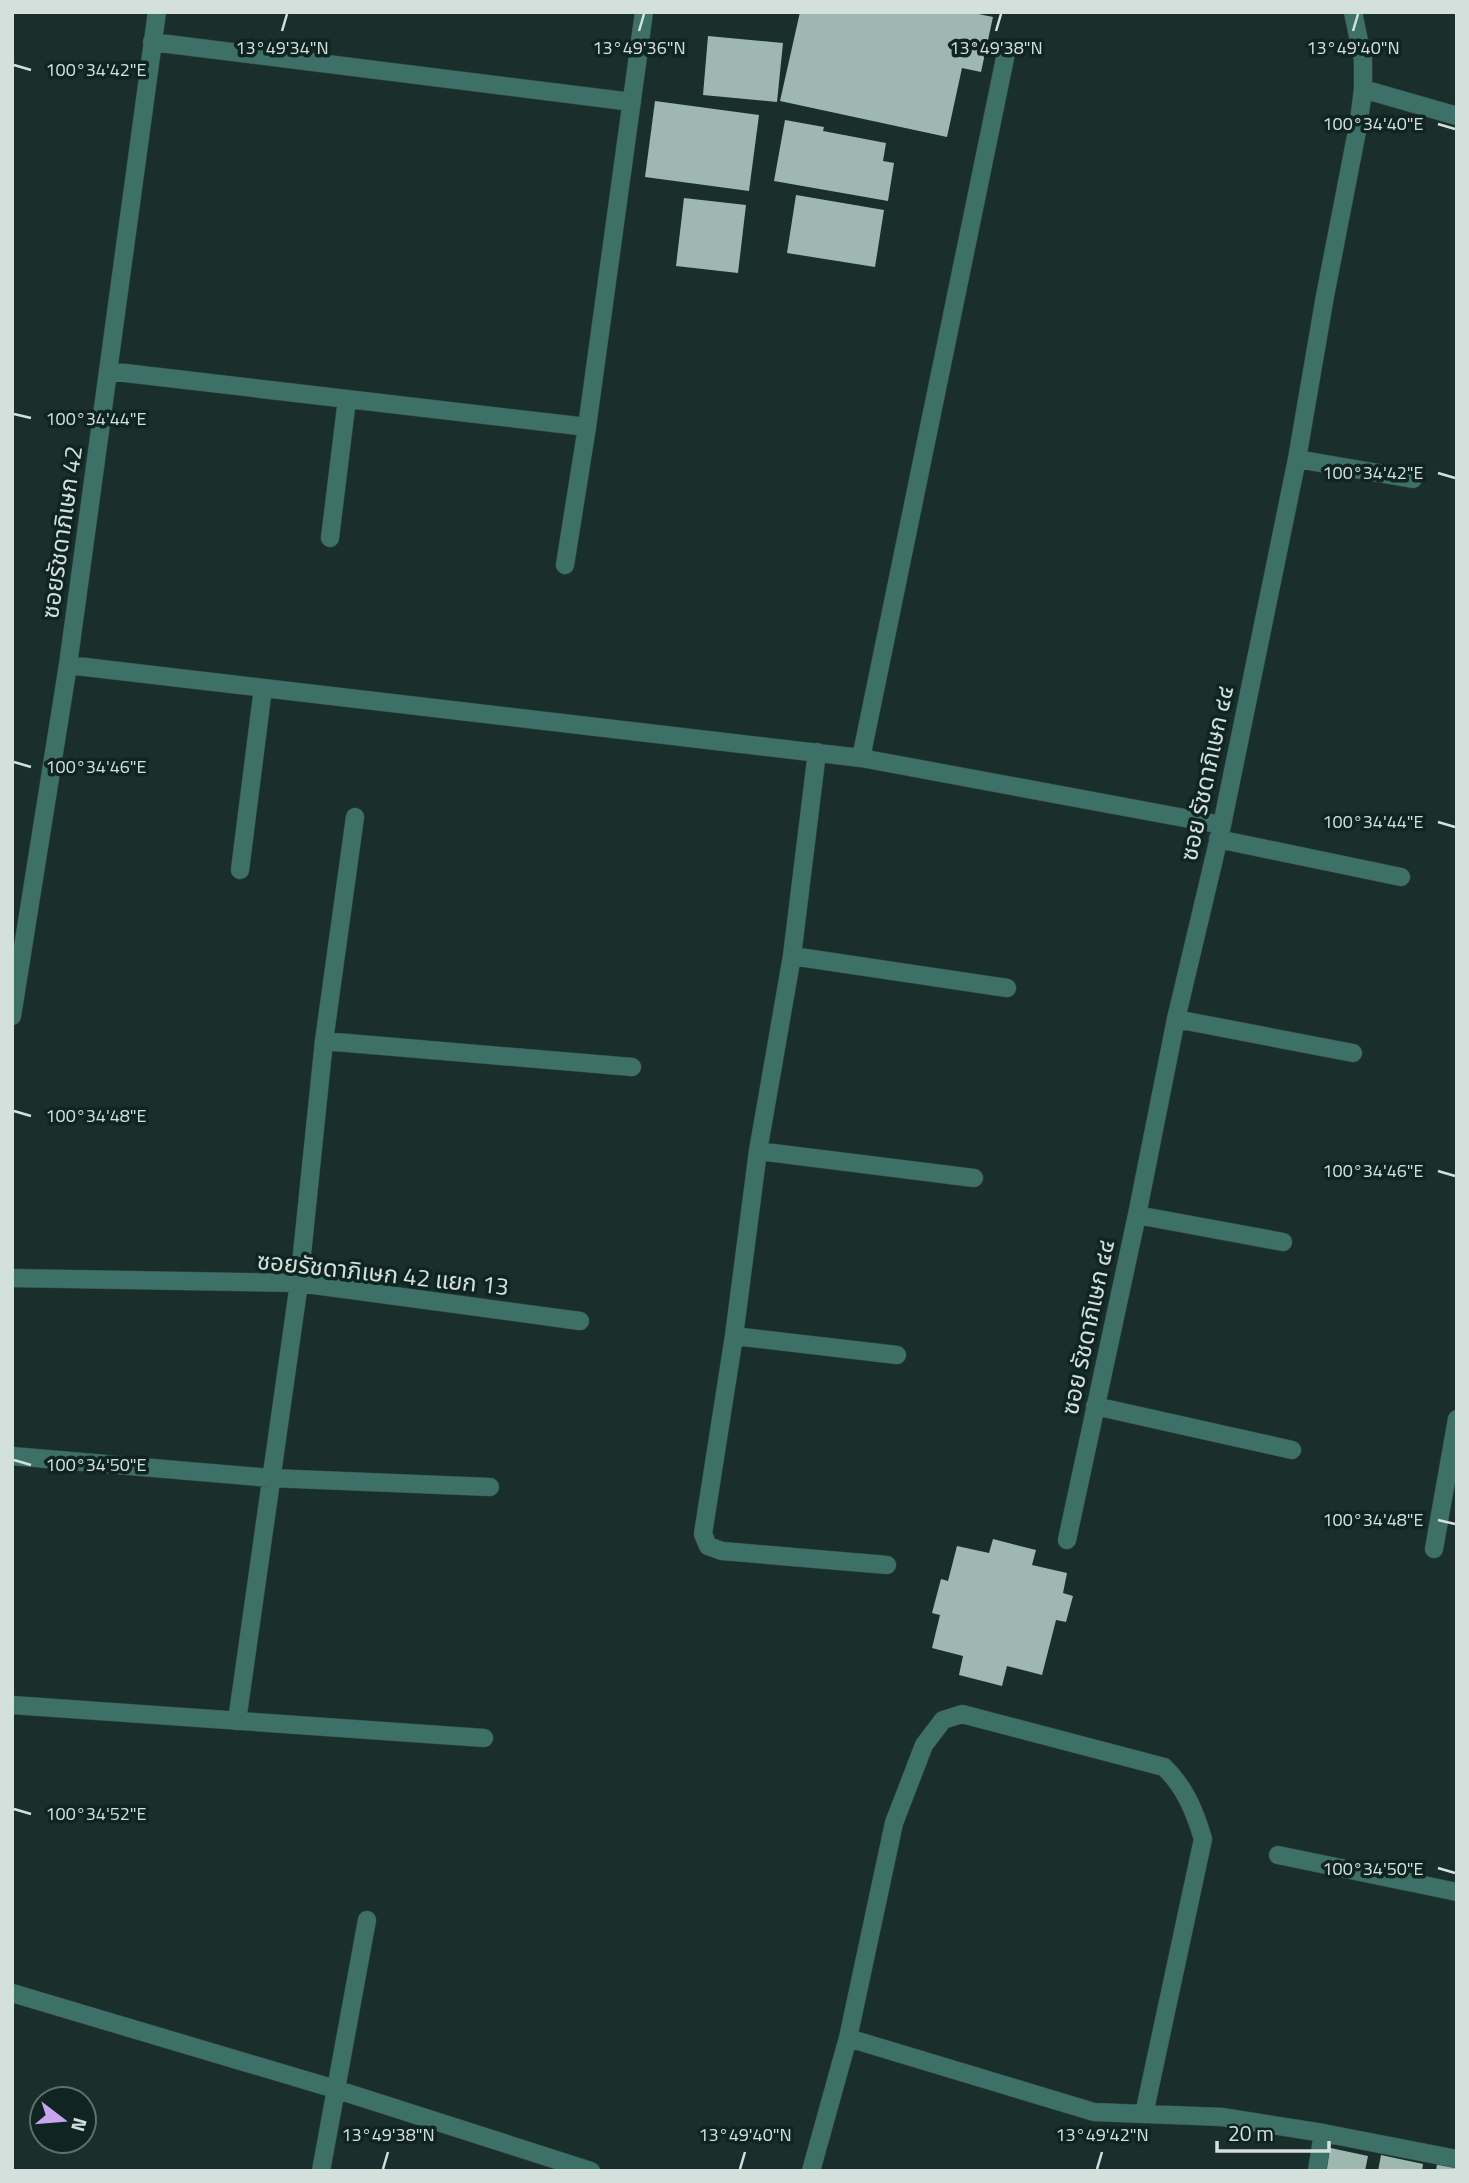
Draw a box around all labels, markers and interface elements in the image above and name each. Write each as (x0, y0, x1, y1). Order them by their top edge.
text: 13°49'34"N (235, 34, 329, 61)
text: 13°49'36"N (592, 34, 686, 61)
text: 13°49'38"N (949, 34, 1043, 61)
text: 13°49'40"N (1306, 34, 1400, 61)
text: 100°34'42"E (45, 56, 147, 83)
text: 100°34'40"E (1322, 110, 1424, 137)
text: 100°34'44"E (45, 405, 147, 432)
street label: ซอยรัชดาภิเษก 42 (31, 443, 91, 621)
text: 100°34'42"E (1322, 459, 1424, 486)
street label: ซอย รัชดาภิเษก ๔๔ (1170, 682, 1242, 864)
text: 100°34'46"E (45, 753, 147, 780)
text: 100°34'44"E (1322, 808, 1424, 835)
text: 100°34'48"E (45, 1102, 147, 1129)
text: 100°34'46"E (1322, 1157, 1424, 1184)
street label: ซอย รัชดาภิเษก ๔๔ (1051, 1236, 1123, 1418)
street label: ซอยรัชดาภิเษก 42 แยก 13 (255, 1242, 511, 1304)
text: 100°34'50"E (45, 1451, 147, 1478)
text: 100°34'48"E (1322, 1506, 1424, 1533)
text: 100°34'52"E (45, 1800, 147, 1827)
text: 100°34'50"E (1322, 1855, 1424, 1882)
north arrow (28, 2085, 98, 2155)
scale bar (1217, 2110, 1329, 2154)
text: N (64, 2114, 96, 2135)
text: 20 m (1228, 2117, 1274, 2149)
text: 13°49'38"N (341, 2121, 435, 2148)
text: 13°49'40"N (698, 2121, 792, 2148)
text: 13°49'42"N (1055, 2121, 1149, 2148)

